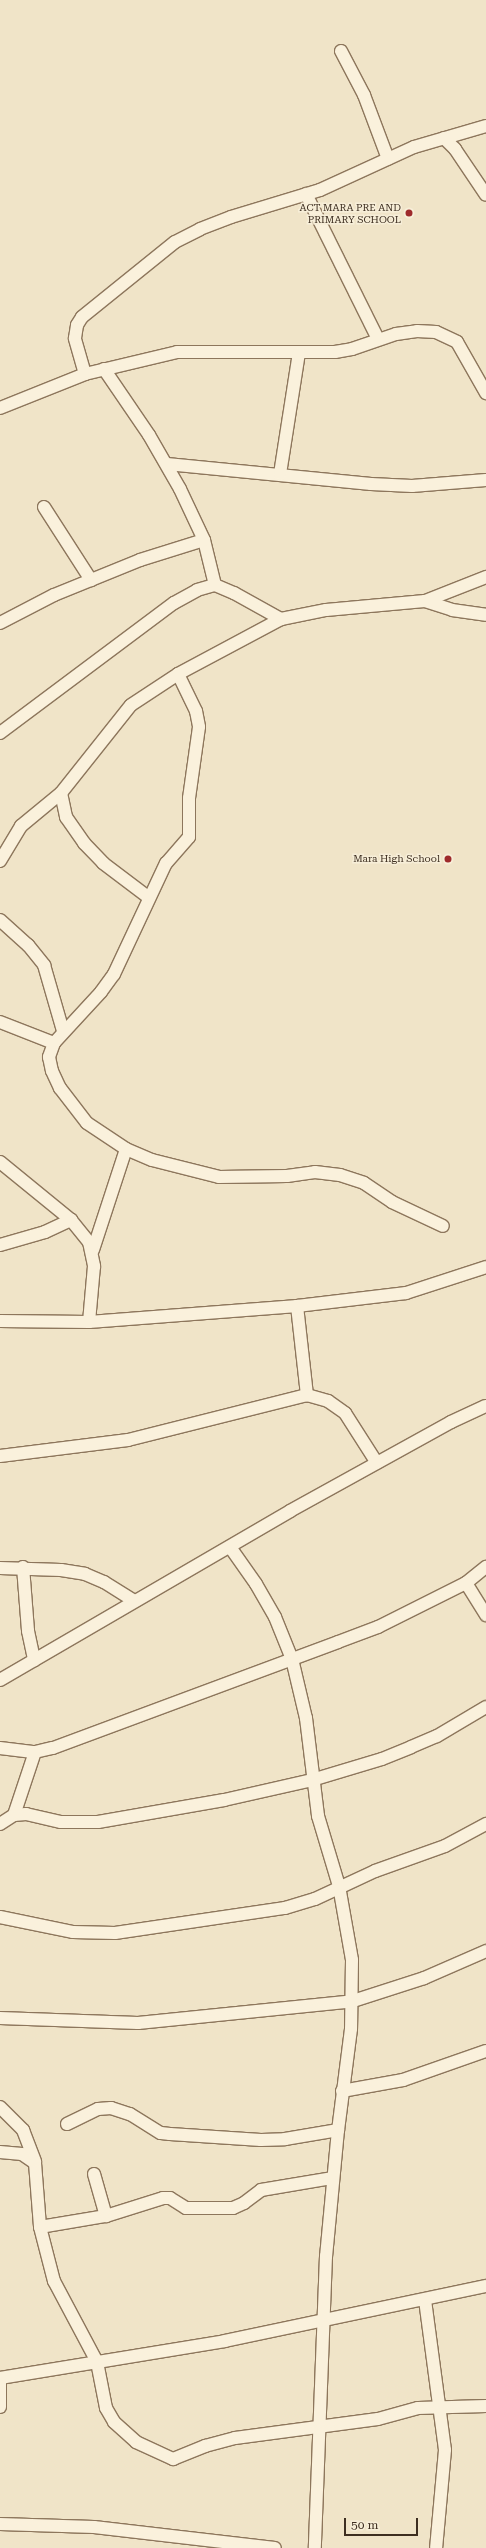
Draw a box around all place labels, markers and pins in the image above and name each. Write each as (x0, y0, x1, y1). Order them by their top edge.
place label: ACT MARA PRE AND PRIMARY SCHOOL (300, 201, 401, 224)
marker: ACT MARA PRE AND PRIMARY SCHOOL (404, 208, 414, 218)
place label: Mara High School (353, 853, 440, 865)
marker: Mara High School (443, 854, 453, 864)

